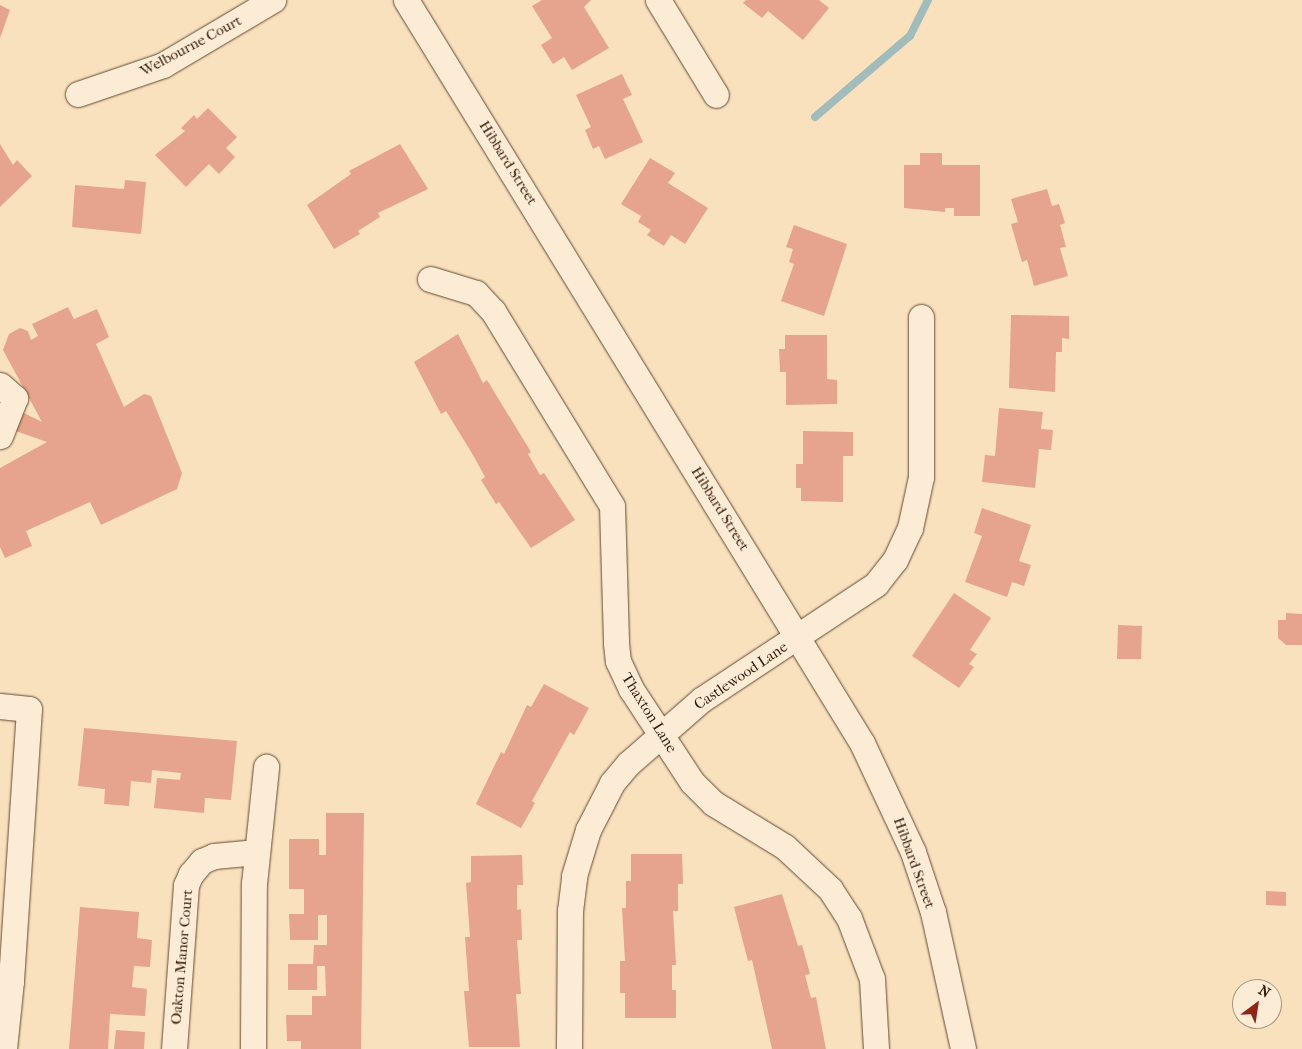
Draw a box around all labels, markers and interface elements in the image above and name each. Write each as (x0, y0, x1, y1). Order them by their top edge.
street label: Welbourne Court (137, 12, 245, 80)
street label: Hibbard Street (475, 118, 541, 208)
street label: Hibbard Street (687, 464, 753, 554)
street label: Castlewood Lane (691, 638, 791, 714)
street label: Thaxton Lane (617, 670, 681, 756)
street label: Hibbard Street (889, 815, 939, 911)
street label: Oakton Manor Court (167, 889, 197, 1025)
north arrow (1232, 979, 1282, 1029)
text: N (1256, 982, 1273, 1002)

